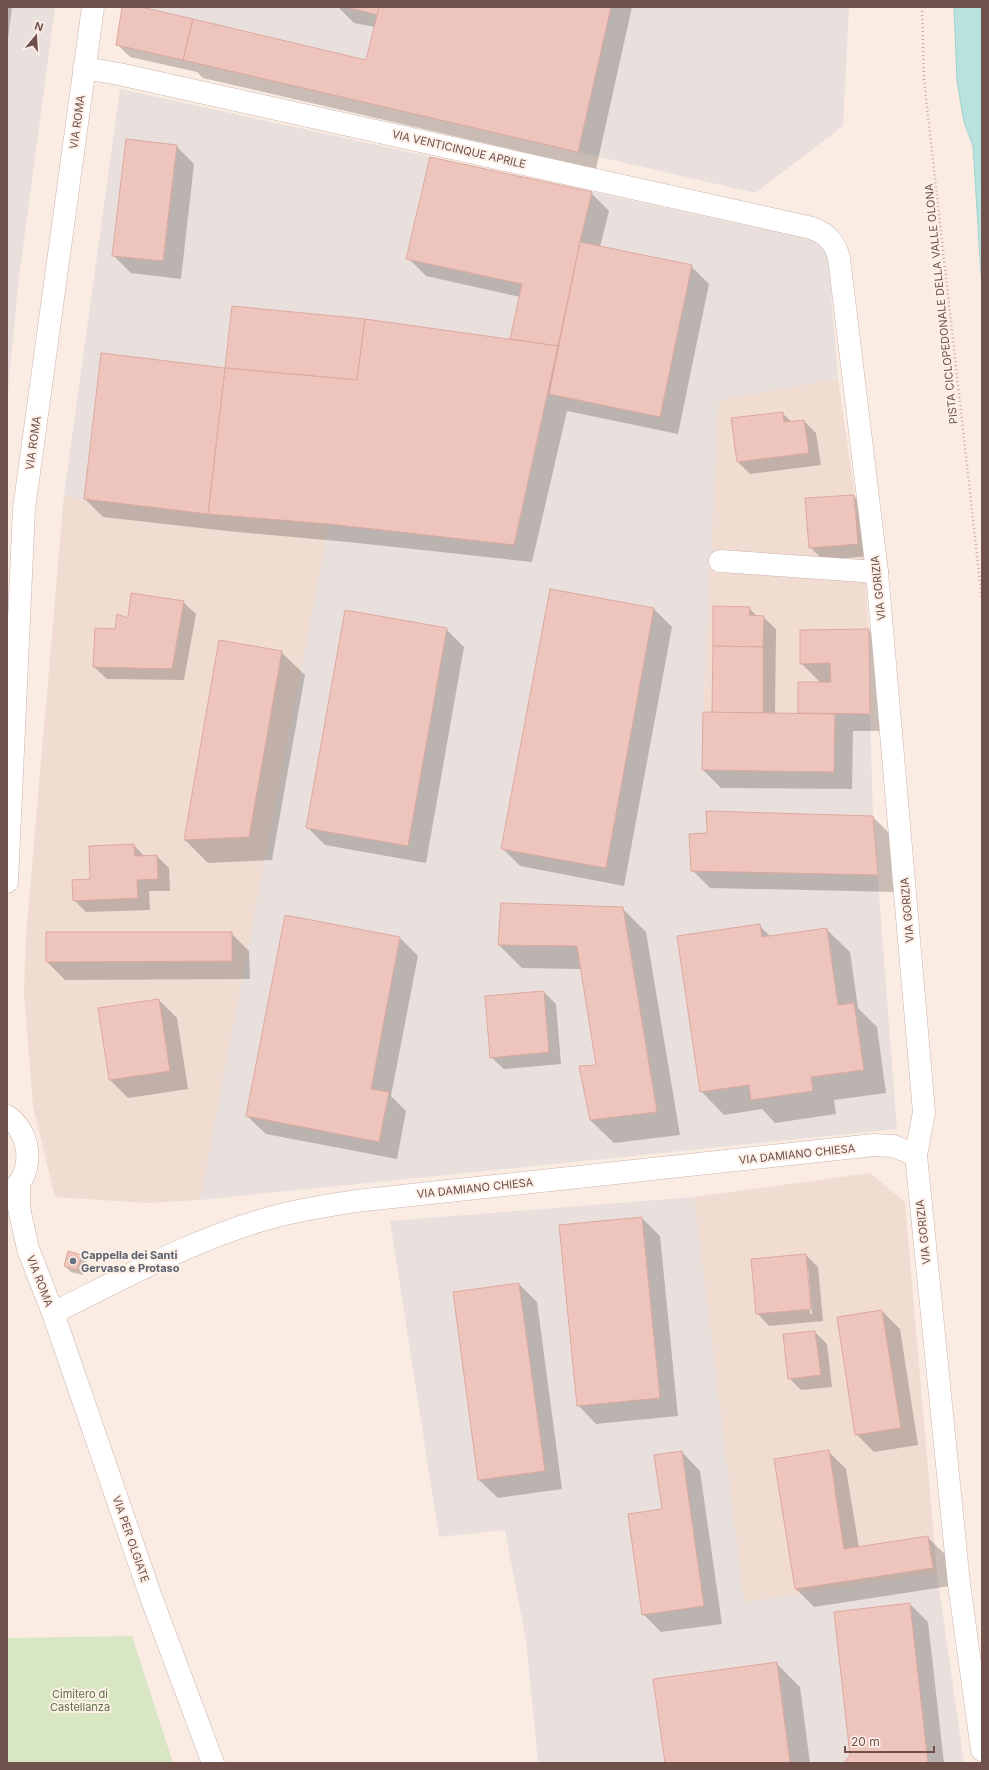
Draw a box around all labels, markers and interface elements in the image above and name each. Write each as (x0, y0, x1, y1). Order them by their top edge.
north arrow (16, 16, 56, 56)
text: N (33, 19, 45, 34)
street label: VIA ROMA (66, 94, 88, 150)
street label: VIA VENTICINQUE APRILE (391, 127, 527, 171)
street label: PISTA CICLOPEDONALE DELLA VALLE OLONA (921, 183, 961, 425)
street label: VIA ROMA (22, 415, 44, 471)
street label: VIA GORIZIA (868, 554, 888, 621)
street label: VIA GORIZIA (897, 876, 917, 943)
street label: VIA DAMIANO CHIESA (738, 1141, 856, 1167)
street label: VIA DAMIANO CHIESA (416, 1175, 534, 1201)
street label: VIA GORIZIA (913, 1198, 933, 1265)
place label: Cappella dei Santi Gervaso e Protaso (81, 1248, 180, 1275)
street label: VIA ROMA (24, 1253, 56, 1309)
marker: Cappella dei Santi Gervaso e Protaso (68, 1256, 78, 1266)
street label: VIA PER OLGIATE (110, 1494, 152, 1584)
park label: Cimitero di Castellanza (50, 1687, 110, 1714)
scale bar (845, 1728, 934, 1754)
text: 20 m (851, 1734, 880, 1749)

